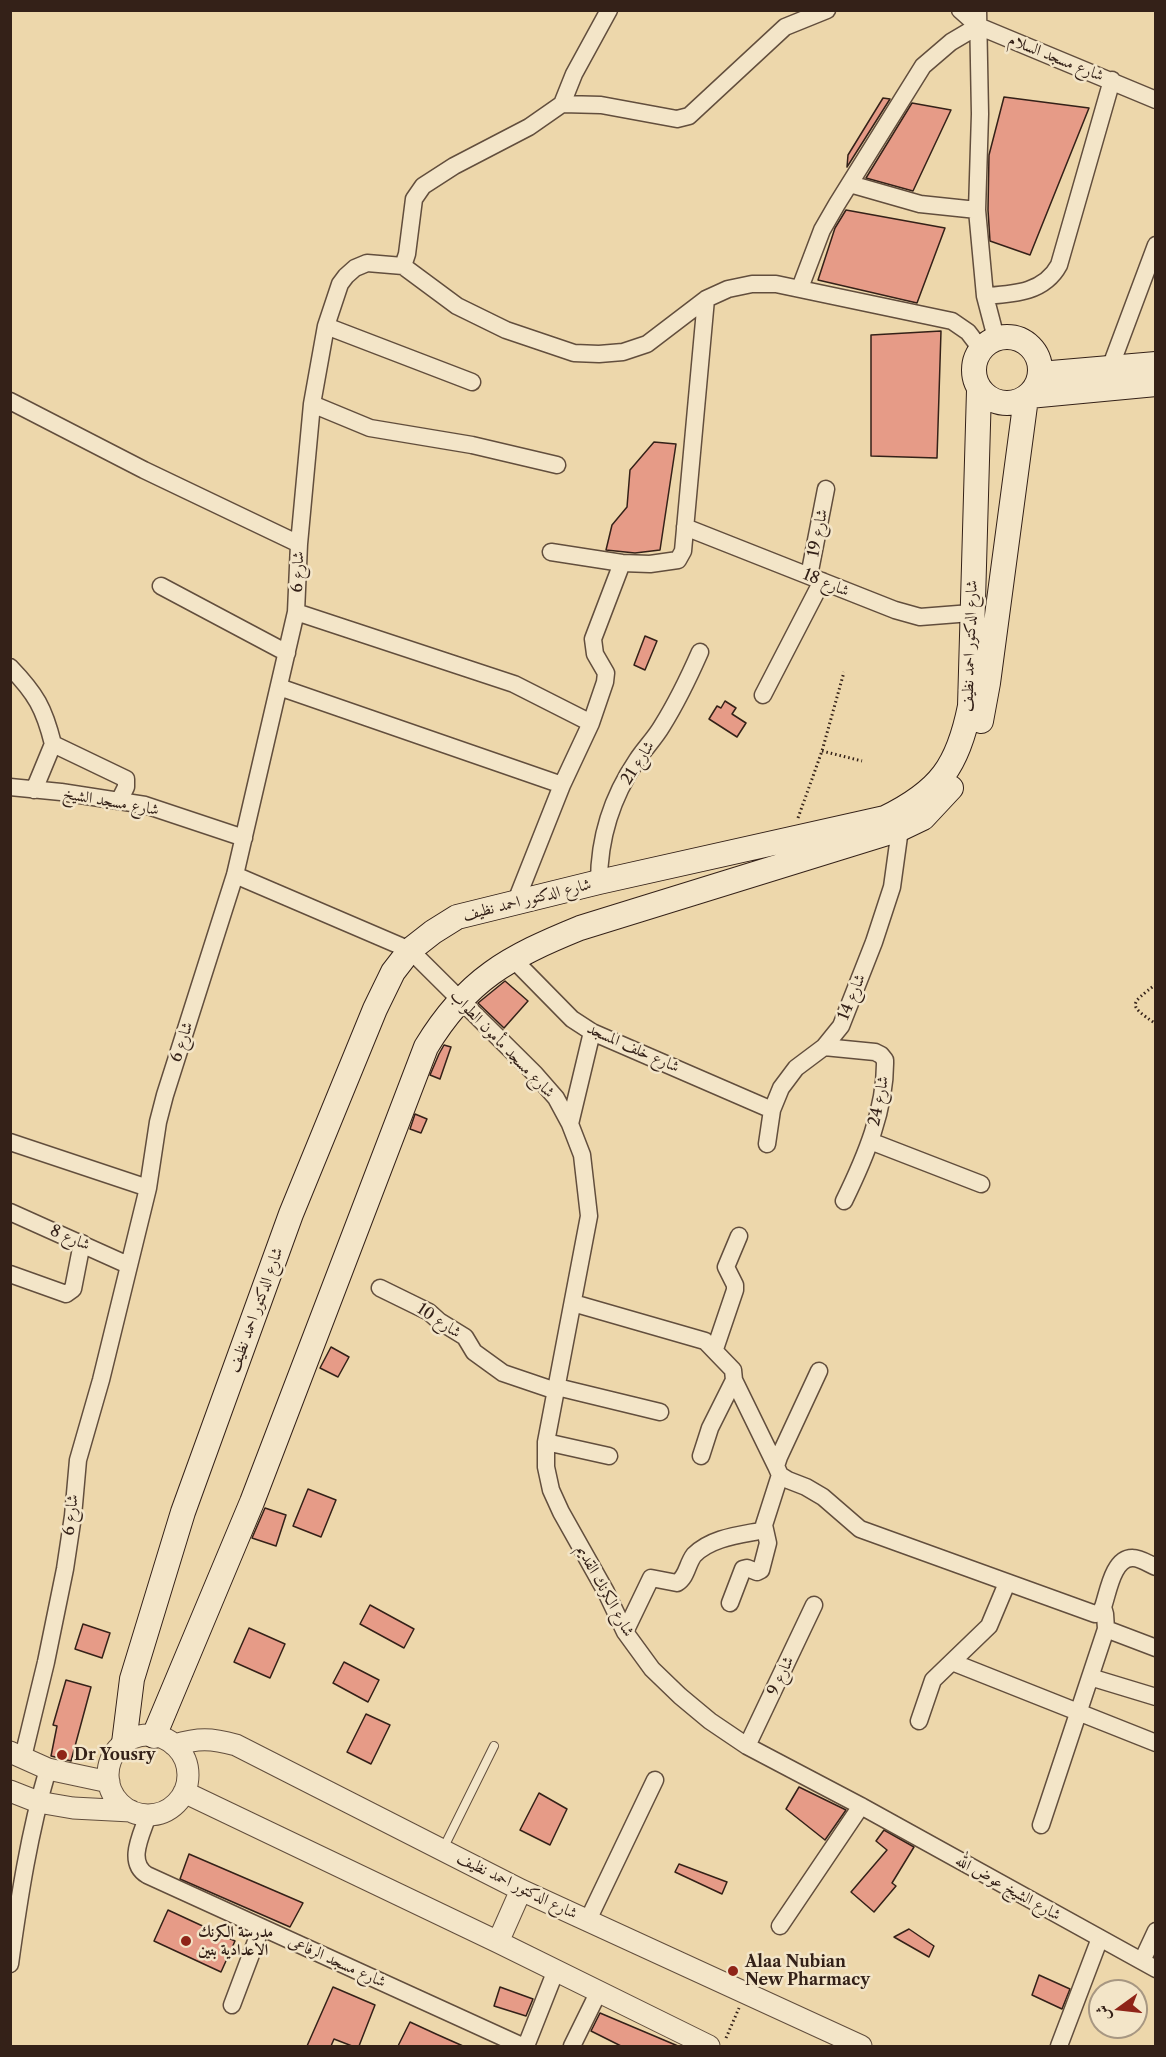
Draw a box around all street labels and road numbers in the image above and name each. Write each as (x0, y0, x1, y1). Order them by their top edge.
street label: شارع مسجد السلام (1005, 30, 1107, 86)
street label: شارع 19 (804, 508, 832, 558)
street label: شارع 6 (288, 551, 308, 593)
street label: شارع 18 (800, 565, 852, 601)
street label: شارع الدكتور احمد نظيف (958, 580, 982, 712)
street label: شارع 21 (617, 738, 659, 788)
street label: شارع مسجد الشيخ (61, 784, 161, 820)
street label: شارع الدكتور احمد نظيف (461, 875, 593, 925)
street label: شارع 14 (834, 971, 870, 1023)
street label: شارع مسجد مأمون الطواب (446, 986, 558, 1102)
street label: شارع 6 (166, 1019, 198, 1065)
street label: شارع خلف المسجد (584, 1019, 682, 1077)
street label: شارع 24 (865, 1074, 893, 1128)
street label: شارع 8 (47, 1221, 93, 1255)
street label: شارع الدكتور احمد نظيف (224, 1245, 288, 1375)
street label: شارع 10 (413, 1300, 465, 1342)
street label: شارع 6 (59, 1493, 83, 1537)
street label: شارع الكرنك القديم (572, 1542, 638, 1640)
street label: شارع 9 (764, 1653, 798, 1699)
street label: شارع الدكتور احمد نظيف (454, 1848, 580, 1924)
street label: شارع الشيخ عوض الله (952, 1851, 1064, 1925)
street label: شارع مسجد الرفاعى (285, 1932, 389, 1992)

